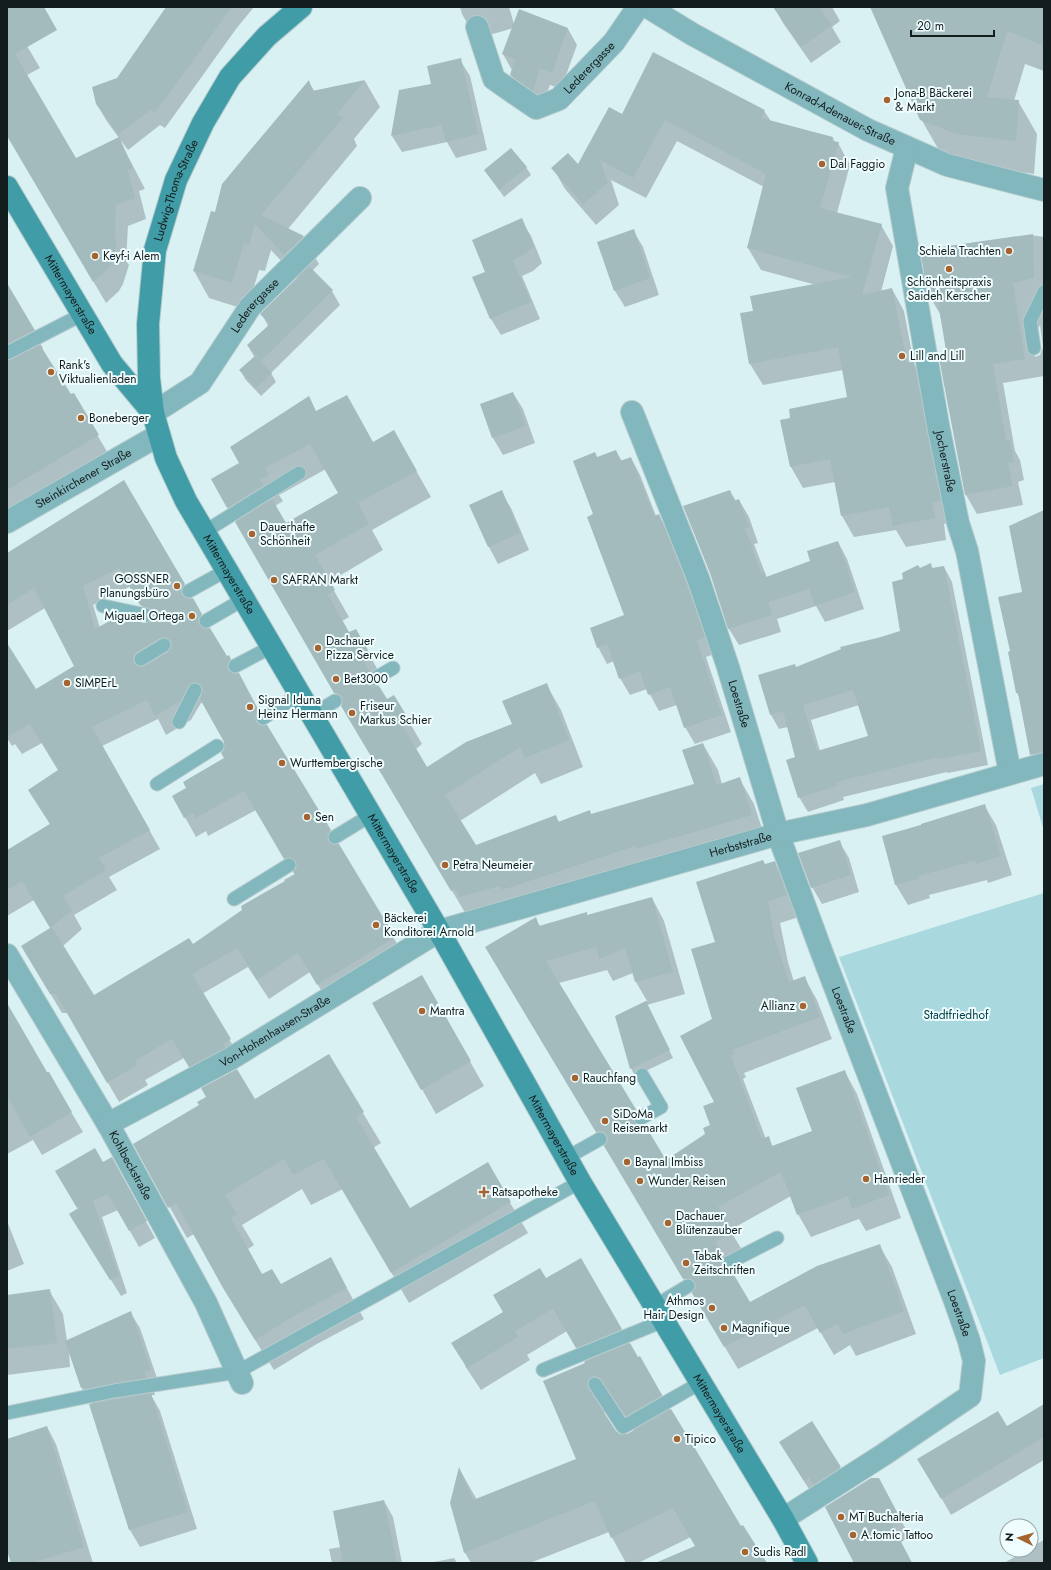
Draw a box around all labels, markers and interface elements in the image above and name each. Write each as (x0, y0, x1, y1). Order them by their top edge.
scale bar (911, 12, 994, 38)
text: 20 m (917, 17, 944, 35)
street label: Lederergasse (559, 37, 619, 98)
street label: Konrad-Adenauer-Straße (781, 77, 899, 150)
place label: Jona-B Bäckerei & Markt (893, 84, 972, 116)
marker: Jona-B Bäckerei & Markt (882, 95, 892, 105)
street label: Ludwig-Thoma-Straße (149, 136, 203, 243)
place label: Dal Faggio (830, 155, 886, 173)
marker: Dal Faggio (817, 159, 827, 169)
place label: Schiela Trachten (919, 242, 1001, 260)
marker: Schiela Trachten (1004, 246, 1014, 256)
place label: Keyf-i Alem (103, 247, 160, 265)
street label: Mittermayerstraße (40, 251, 101, 338)
marker: Keyf-i Alem (90, 251, 100, 261)
marker: Schönheitspraxis Saideh Kerscher (944, 264, 954, 274)
place label: Schönheitspraxis Saideh Kerscher (907, 273, 991, 305)
street label: Lederergasse (226, 274, 283, 336)
place label: Lill and Lill (910, 347, 964, 365)
marker: Lill and Lill (897, 351, 907, 361)
place label: Rank's Viktualienladen (59, 356, 137, 388)
marker: Rank's Viktualienladen (46, 367, 56, 377)
place label: Boneberger (89, 409, 150, 427)
marker: Boneberger (76, 413, 86, 423)
street label: Jocherstraße (930, 427, 961, 494)
street label: Steinkirchener Straße (32, 444, 135, 513)
place label: Dauerhafte Schönheit (260, 518, 315, 550)
marker: Dauerhafte Schönheit (247, 529, 257, 539)
street label: Mittermayerstraße (199, 531, 260, 618)
place label: GOSSNER Planungsbüro (100, 570, 169, 602)
place label: SAFRAN Markt (282, 571, 358, 589)
marker: SAFRAN Markt (269, 575, 279, 585)
marker: GOSSNER Planungsbüro (172, 581, 182, 591)
place label: Miguael Ortega (104, 607, 184, 625)
marker: Miguael Ortega (187, 611, 197, 621)
place label: Dachauer Pizza Service (326, 632, 394, 664)
marker: Dachauer Pizza Service (313, 643, 323, 653)
place label: Bet3000 (344, 670, 388, 688)
place label: SIMPErL (75, 674, 118, 692)
marker: Bet3000 (331, 674, 341, 684)
marker: SIMPErL (62, 678, 72, 688)
street label: Loestraße (723, 678, 755, 730)
place label: Signal Iduna Heinz Hermann (258, 691, 338, 723)
place label: Friseur Markus Schier (360, 697, 432, 729)
marker: Signal Iduna Heinz Hermann (245, 702, 255, 712)
marker: Friseur Markus Schier (347, 708, 357, 718)
place label: Wurttembergische (290, 754, 383, 772)
marker: Wurttembergische (277, 758, 287, 768)
place label: Sen (315, 808, 334, 826)
street label: Mittermayerstraße (363, 810, 424, 897)
marker: Sen (302, 812, 312, 822)
street label: Herbststraße (707, 827, 774, 862)
place label: Petra Neumeier (453, 856, 533, 874)
marker: Petra Neumeier (440, 860, 450, 870)
place label: Bäckerei Konditorei Arnold (384, 909, 474, 941)
marker: Bäckerei Konditorei Arnold (371, 920, 381, 930)
street label: Loestraße (827, 984, 861, 1036)
street label: Von-Hohenhausen-Straße (216, 991, 334, 1072)
place label: Allianz (761, 997, 795, 1015)
marker: Allianz (798, 1001, 808, 1011)
place label: Mantra (430, 1002, 465, 1020)
marker: Mantra (417, 1006, 427, 1016)
park label: Stadtfriedhof (924, 1006, 989, 1024)
place label: Rauchfang (583, 1069, 636, 1087)
marker: Rauchfang (570, 1073, 580, 1083)
street label: Mittermayerstraße (524, 1091, 584, 1179)
place label: SiDoMa Reisemarkt (613, 1105, 668, 1137)
marker: SiDoMa Reisemarkt (600, 1116, 610, 1126)
street label: Kohlbeckstraße (104, 1127, 157, 1203)
place label: Baynal Imbiss (635, 1153, 703, 1171)
marker: Baynal Imbiss (622, 1157, 632, 1167)
place label: Hanrieder (874, 1170, 926, 1188)
place label: Wunder Reisen (648, 1172, 726, 1190)
marker: Hanrieder (861, 1174, 871, 1184)
marker: Wunder Reisen (635, 1176, 645, 1186)
place label: Ratsapotheke (492, 1183, 558, 1201)
marker: Ratsapotheke (479, 1187, 489, 1197)
place label: Dachauer Blütenzauber (676, 1207, 743, 1239)
marker: Dachauer Blütenzauber (663, 1218, 673, 1228)
place label: Tabak Zeitschriften (694, 1247, 755, 1279)
marker: Tabak Zeitschriften (681, 1258, 691, 1268)
street label: Loestraße (942, 1287, 976, 1339)
place label: Athmos Hair Design (643, 1292, 704, 1324)
marker: Athmos Hair Design (707, 1303, 717, 1313)
place label: Magnifique (732, 1319, 790, 1337)
marker: Magnifique (719, 1323, 729, 1333)
street label: Mittermayerstraße (688, 1370, 750, 1457)
place label: Tipico (685, 1430, 716, 1448)
marker: Tipico (672, 1434, 682, 1444)
place label: MT Buchalteria (849, 1508, 924, 1526)
marker: MT Buchalteria (836, 1512, 846, 1522)
north arrow (999, 1518, 1039, 1558)
place label: A.tomic Tattoo (861, 1526, 934, 1544)
marker: A.tomic Tattoo (848, 1530, 858, 1540)
text: N (1001, 1532, 1017, 1542)
place label: Sudis Radl (753, 1543, 806, 1561)
marker: Sudis Radl (740, 1547, 750, 1557)

